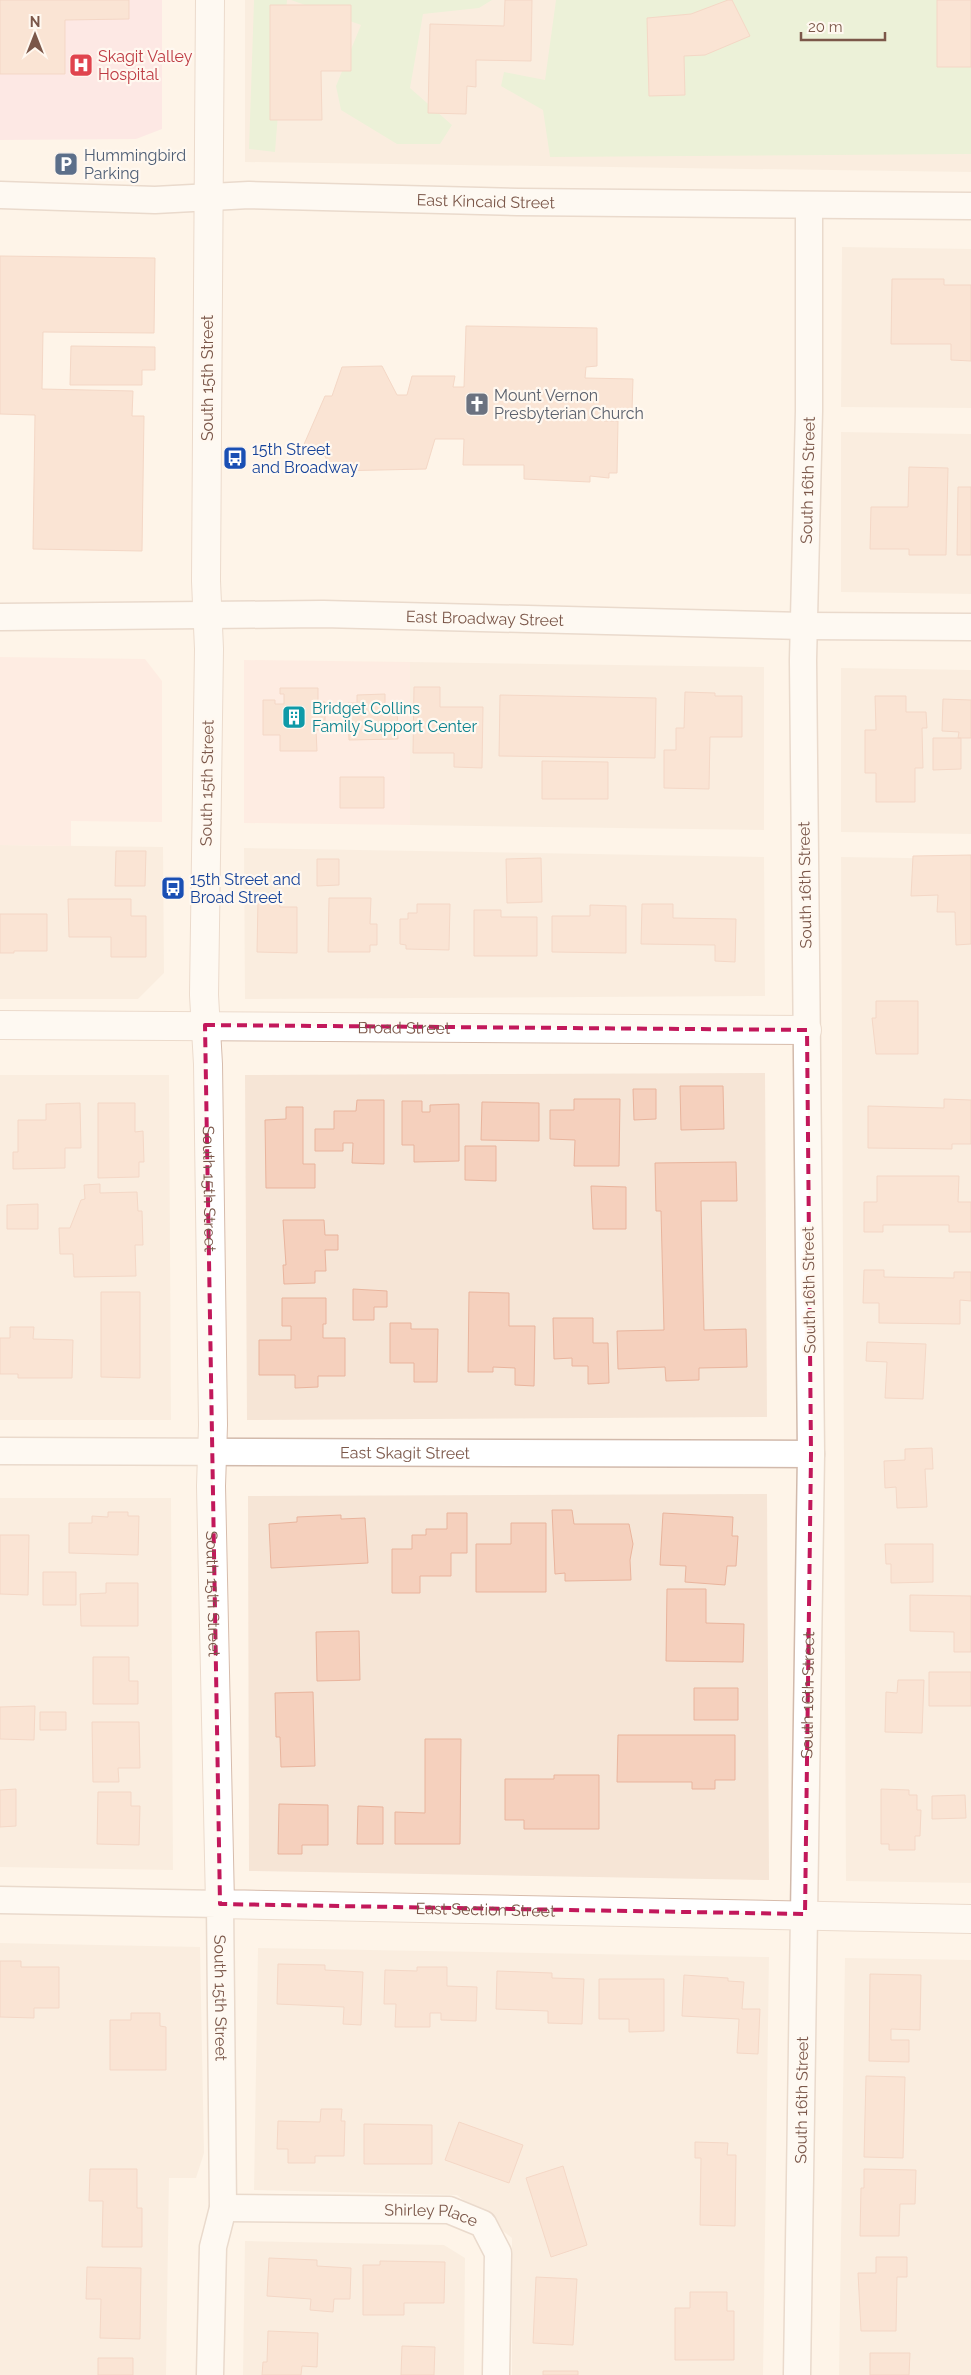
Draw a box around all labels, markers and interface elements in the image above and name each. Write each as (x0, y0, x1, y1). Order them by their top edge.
north arrow (10, 10, 60, 60)
scale bar (801, 10, 885, 42)
text: N (30, 14, 40, 30)
text: 20 m (808, 18, 843, 36)
place label: Skagit Valley Hospital (98, 47, 193, 84)
hospital icon: Skagit Valley Hospital (68, 52, 94, 78)
place label: Hummingbird Parking (84, 146, 186, 183)
parking icon: Hummingbird Parking (53, 151, 79, 177)
street label: East Kincaid Street (416, 190, 556, 212)
street label: South 15th Street (198, 314, 217, 441)
place label: Mount Vernon Presbyterian Church (494, 386, 644, 423)
church icon: Mount Vernon Presbyterian Church (464, 391, 490, 417)
street label: South 16th Street (796, 416, 818, 544)
place label: 15th Street and Broadway (252, 440, 359, 477)
bus stop icon: 15th Street and Broadway (222, 445, 248, 471)
street label: East Broadway Street (406, 607, 565, 630)
place label: Bridget Collins Family Support Center (312, 699, 477, 736)
building icon: Bridget Collins Family Support Center (281, 704, 307, 730)
street label: South 15th Street (196, 719, 218, 846)
street label: South 16th Street (794, 821, 816, 949)
place label: 15th Street and Broad Street (190, 870, 301, 907)
bus stop icon: 15th Street and Broad Street (160, 875, 186, 901)
street label: Broad Street (358, 1018, 451, 1037)
street label: South 15th Street (199, 1125, 220, 1253)
street label: South 16th Street (798, 1226, 820, 1354)
street label: East Skagit Street (340, 1443, 471, 1462)
street label: South 15th Street (202, 1530, 224, 1658)
street label: South 16th Street (797, 1631, 818, 1759)
street label: East Section Street (415, 1898, 556, 1920)
street label: South 15th Street (211, 1935, 231, 2062)
street label: South 16th Street (791, 2036, 812, 2164)
street label: Shirley Place (384, 2200, 481, 2230)

